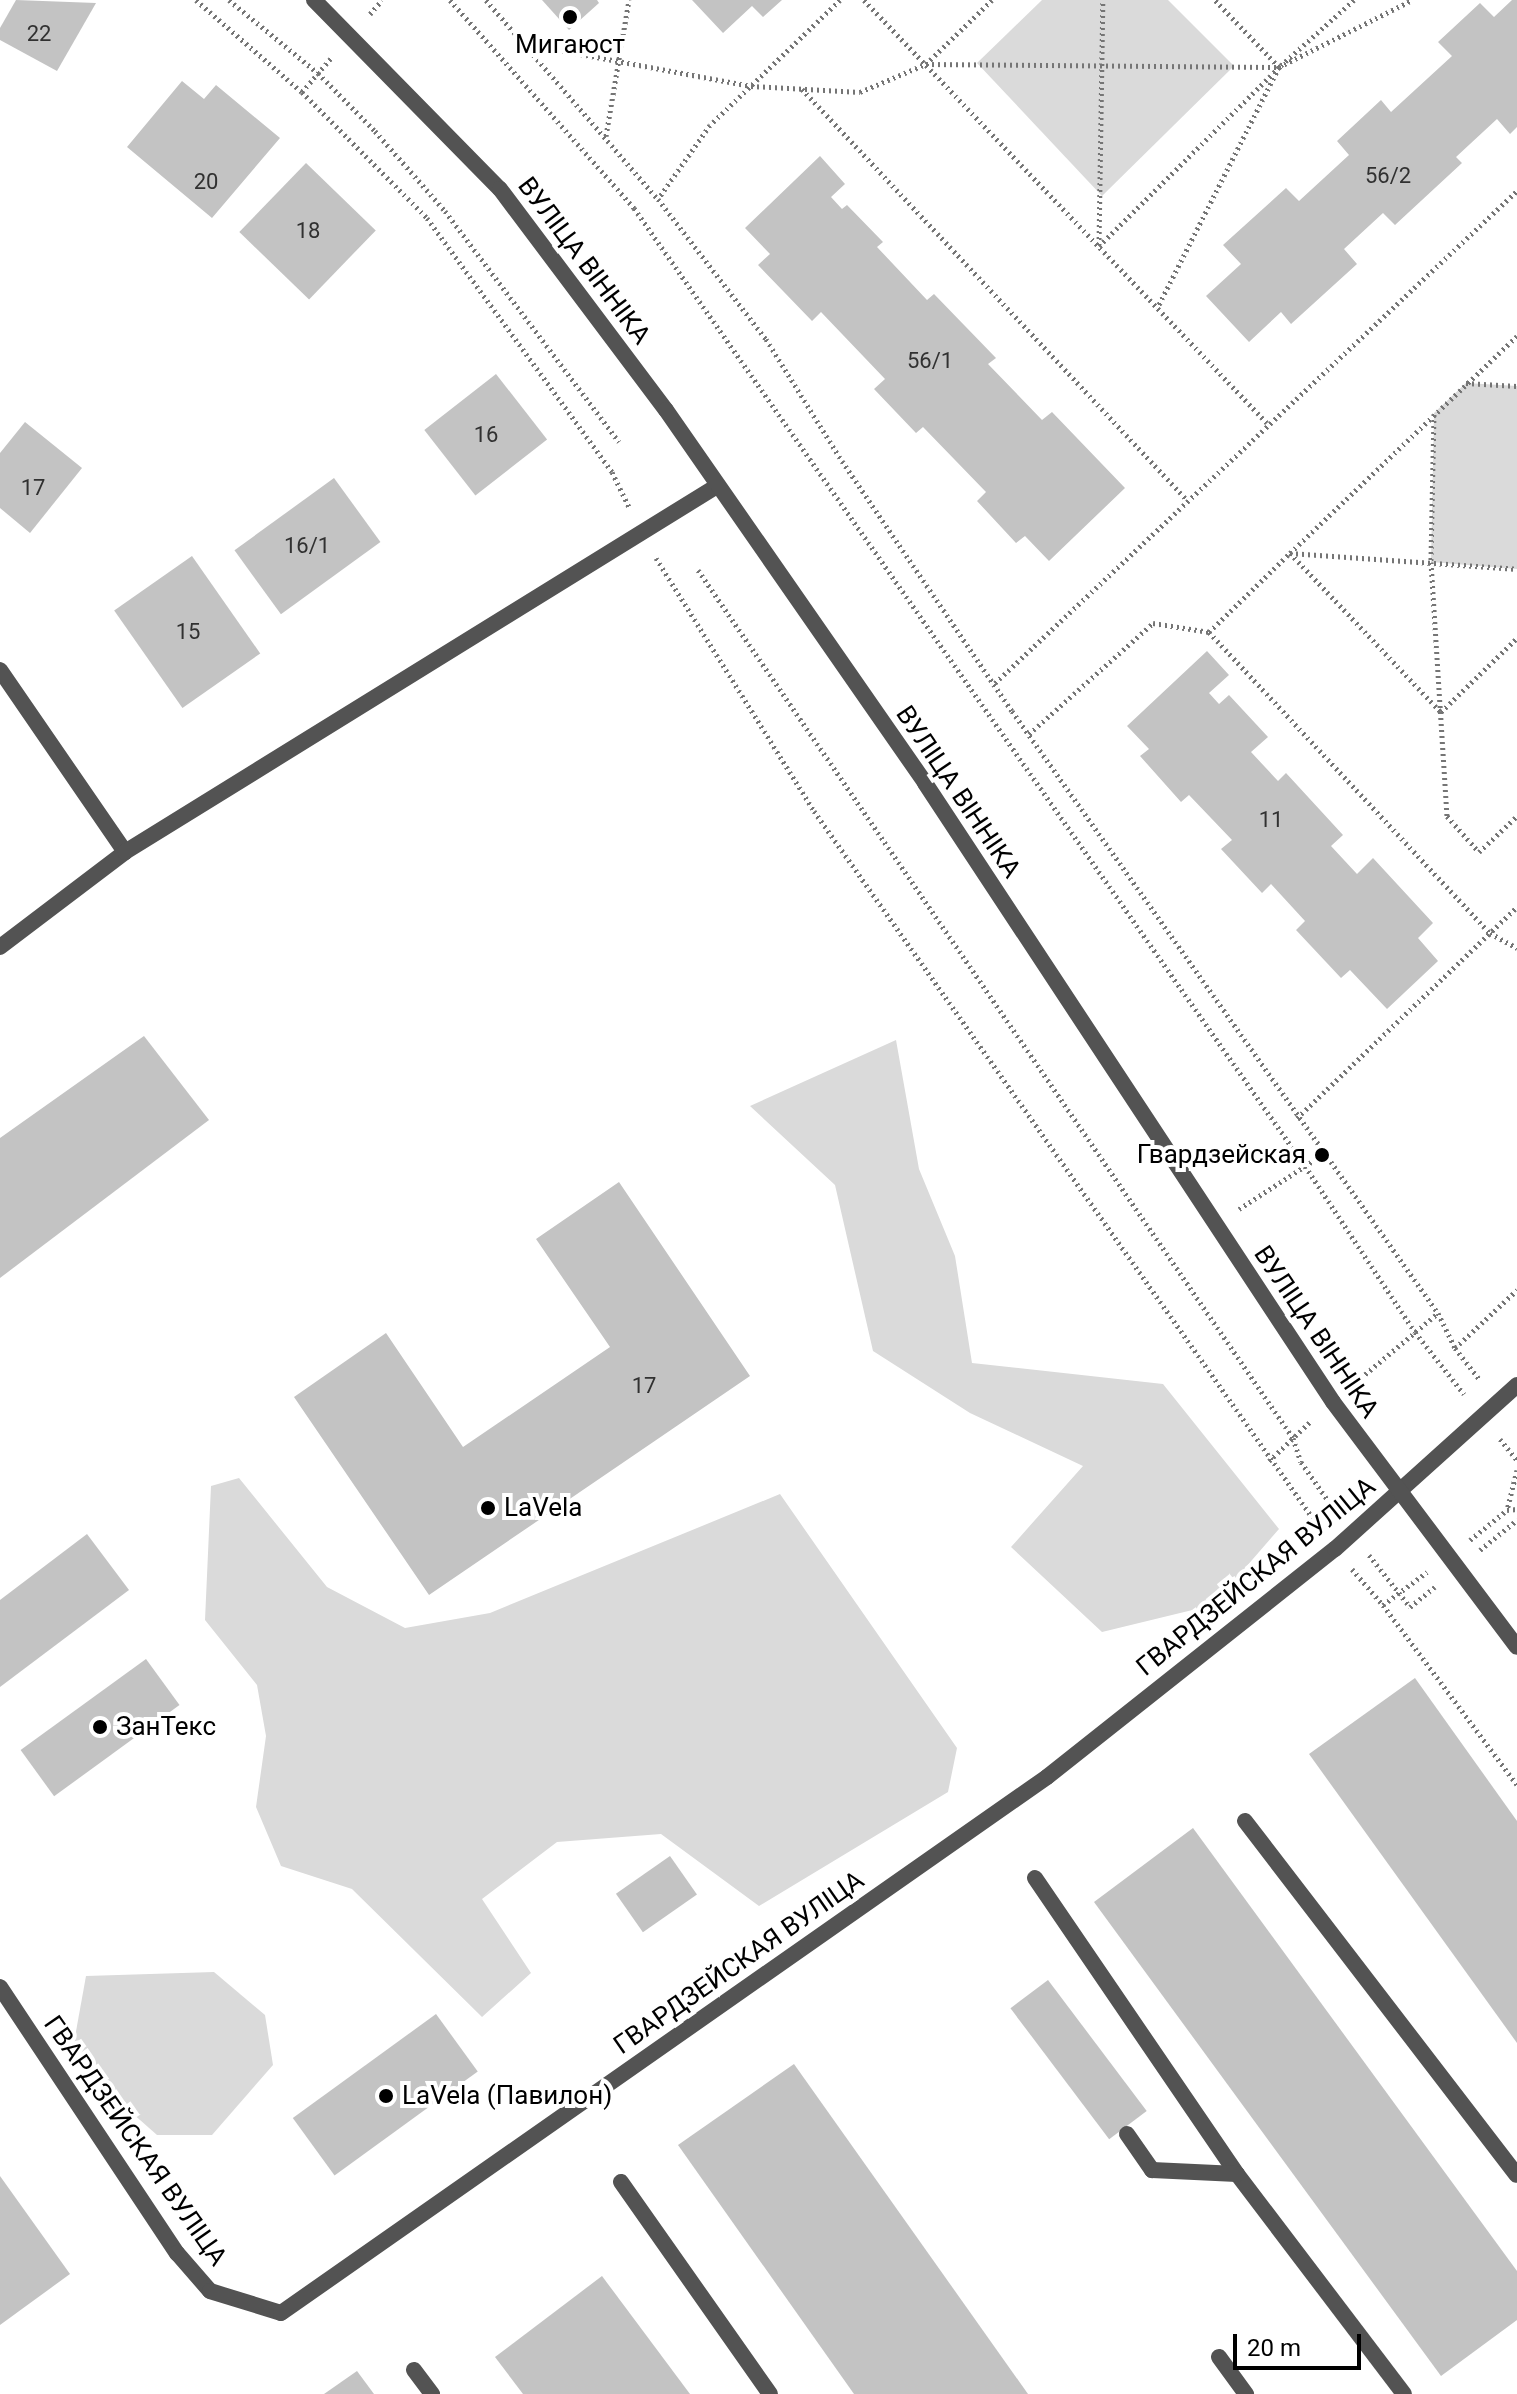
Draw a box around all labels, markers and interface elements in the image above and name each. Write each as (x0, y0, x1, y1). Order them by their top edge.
marker: Мигаюст (561, 8, 579, 26)
house number: 22 (27, 21, 51, 47)
place label: Мигаюст (515, 29, 625, 61)
house number: 56/2 (1365, 163, 1411, 189)
house number: 20 (194, 169, 218, 195)
street label: ВУЛІЦА ВІННІКА (511, 171, 657, 351)
house number: 18 (296, 218, 320, 244)
house number: 56/1 (907, 348, 953, 374)
house number: 16 (474, 422, 498, 448)
house number: 17 (21, 475, 45, 501)
house number: 16/1 (284, 533, 330, 559)
house number: 15 (176, 619, 200, 645)
street label: ВУЛІЦА ВІННІКА (889, 700, 1027, 884)
house number: 11 (1259, 807, 1283, 833)
place label: Гвардзейская (1137, 1139, 1306, 1171)
marker: Гвардзейская (1313, 1146, 1331, 1164)
street label: ВУЛІЦА ВІННІКА (1247, 1240, 1385, 1424)
house number: 17 (632, 1373, 656, 1399)
street label: ГВАРДЗЕЙСКАЯ ВУЛІЦА (1130, 1471, 1382, 1683)
place label: LaVela (504, 1492, 582, 1524)
marker: LaVela (479, 1499, 497, 1517)
place label: ЗанТекс (116, 1711, 216, 1743)
marker: ЗанТекс (91, 1718, 109, 1736)
street label: ГВАРДЗЕЙСКАЯ ВУЛІЦА (608, 1865, 870, 2061)
street label: ГВАРДЗЕЙСКАЯ ВУЛІЦА (37, 2010, 233, 2272)
place label: LaVela (Павилон) (402, 2080, 612, 2112)
marker: LaVela (Павилон) (377, 2087, 395, 2105)
scale bar (1237, 2318, 1365, 2368)
text: 20 m (1247, 2334, 1301, 2362)

